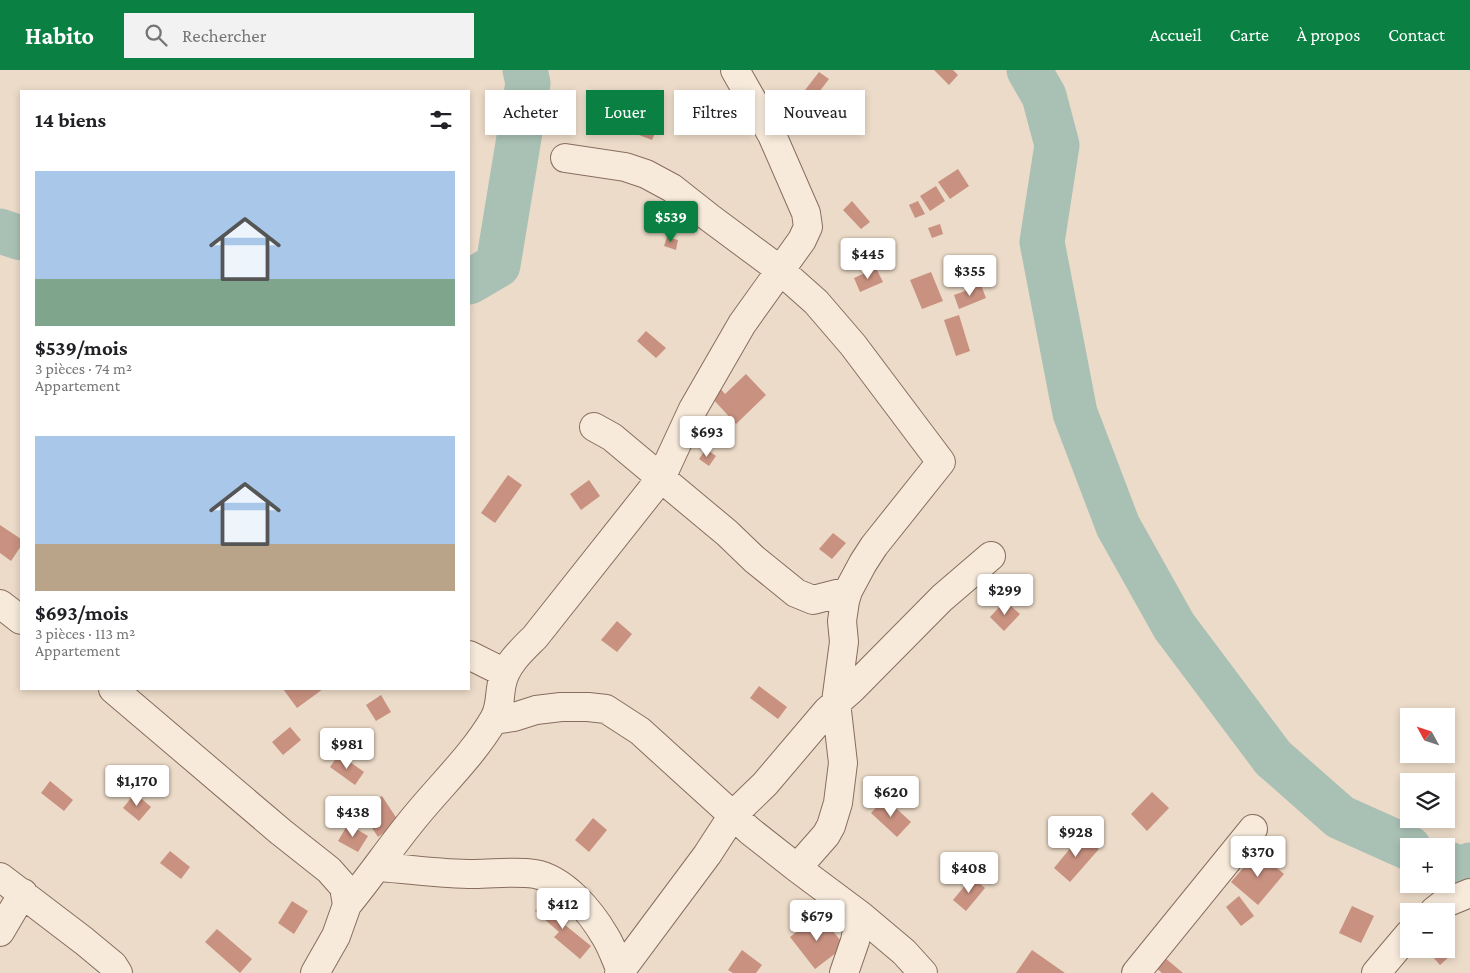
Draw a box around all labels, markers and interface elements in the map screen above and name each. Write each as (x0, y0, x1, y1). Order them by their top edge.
search box (124, 13, 474, 58)
icon: search (142, 21, 170, 49)
text: Habito (25, 22, 94, 49)
text: Rechercher (182, 25, 266, 46)
text: Accueil (1150, 25, 1202, 45)
text: Carte (1230, 25, 1269, 45)
text: À propos (1297, 25, 1360, 45)
text: Contact (1388, 25, 1445, 45)
chip: Acheter (485, 90, 576, 135)
chip: Louer (586, 90, 664, 135)
chip: Filtres (674, 90, 755, 135)
chip: Nouveau (765, 90, 865, 135)
icon: filters (427, 106, 455, 134)
text: 14 biens (35, 108, 106, 132)
pin: $539 (641, 200, 701, 243)
icon: home (200, 204, 290, 294)
text: $539 (655, 208, 687, 225)
pin: $445 (838, 238, 898, 280)
text: $445 (851, 245, 885, 262)
pin: $355 (940, 254, 1000, 297)
text: $355 (954, 262, 986, 279)
text: $539/mois (35, 336, 127, 360)
text: 3 pièces · 74 m² (35, 360, 132, 377)
text: Appartement (35, 377, 120, 394)
pin: $693 (677, 416, 737, 458)
text: $693 (691, 423, 723, 440)
icon: home (200, 469, 290, 559)
pin: $299 (975, 574, 1035, 616)
text: $299 (988, 581, 1022, 598)
text: $693/mois (35, 601, 128, 625)
text: 3 pièces · 113 m² (35, 625, 135, 642)
text: Appartement (35, 642, 120, 659)
north arrow (1400, 708, 1455, 762)
map controls (1400, 708, 1455, 958)
pin: $981 (317, 728, 377, 770)
text: $981 (331, 735, 363, 752)
pin: $1,170 (96, 764, 178, 807)
text: $1,170 (116, 772, 158, 789)
button: layers (1400, 773, 1455, 828)
pin: $620 (861, 776, 921, 818)
text: $620 (874, 783, 908, 800)
pin: $438 (323, 796, 383, 838)
text: $438 (336, 803, 370, 820)
pin: $928 (1046, 816, 1106, 858)
text: $928 (1059, 823, 1093, 840)
pin: $370 (1228, 836, 1288, 878)
button: + (1400, 838, 1455, 893)
text: $370 (1242, 843, 1274, 860)
pin: $408 (939, 852, 999, 894)
text: $408 (951, 859, 987, 876)
pin: $412 (533, 888, 593, 930)
text: $412 (548, 895, 578, 912)
pin: $679 (787, 900, 847, 942)
button: − (1400, 903, 1455, 958)
text: $679 (801, 907, 833, 924)

